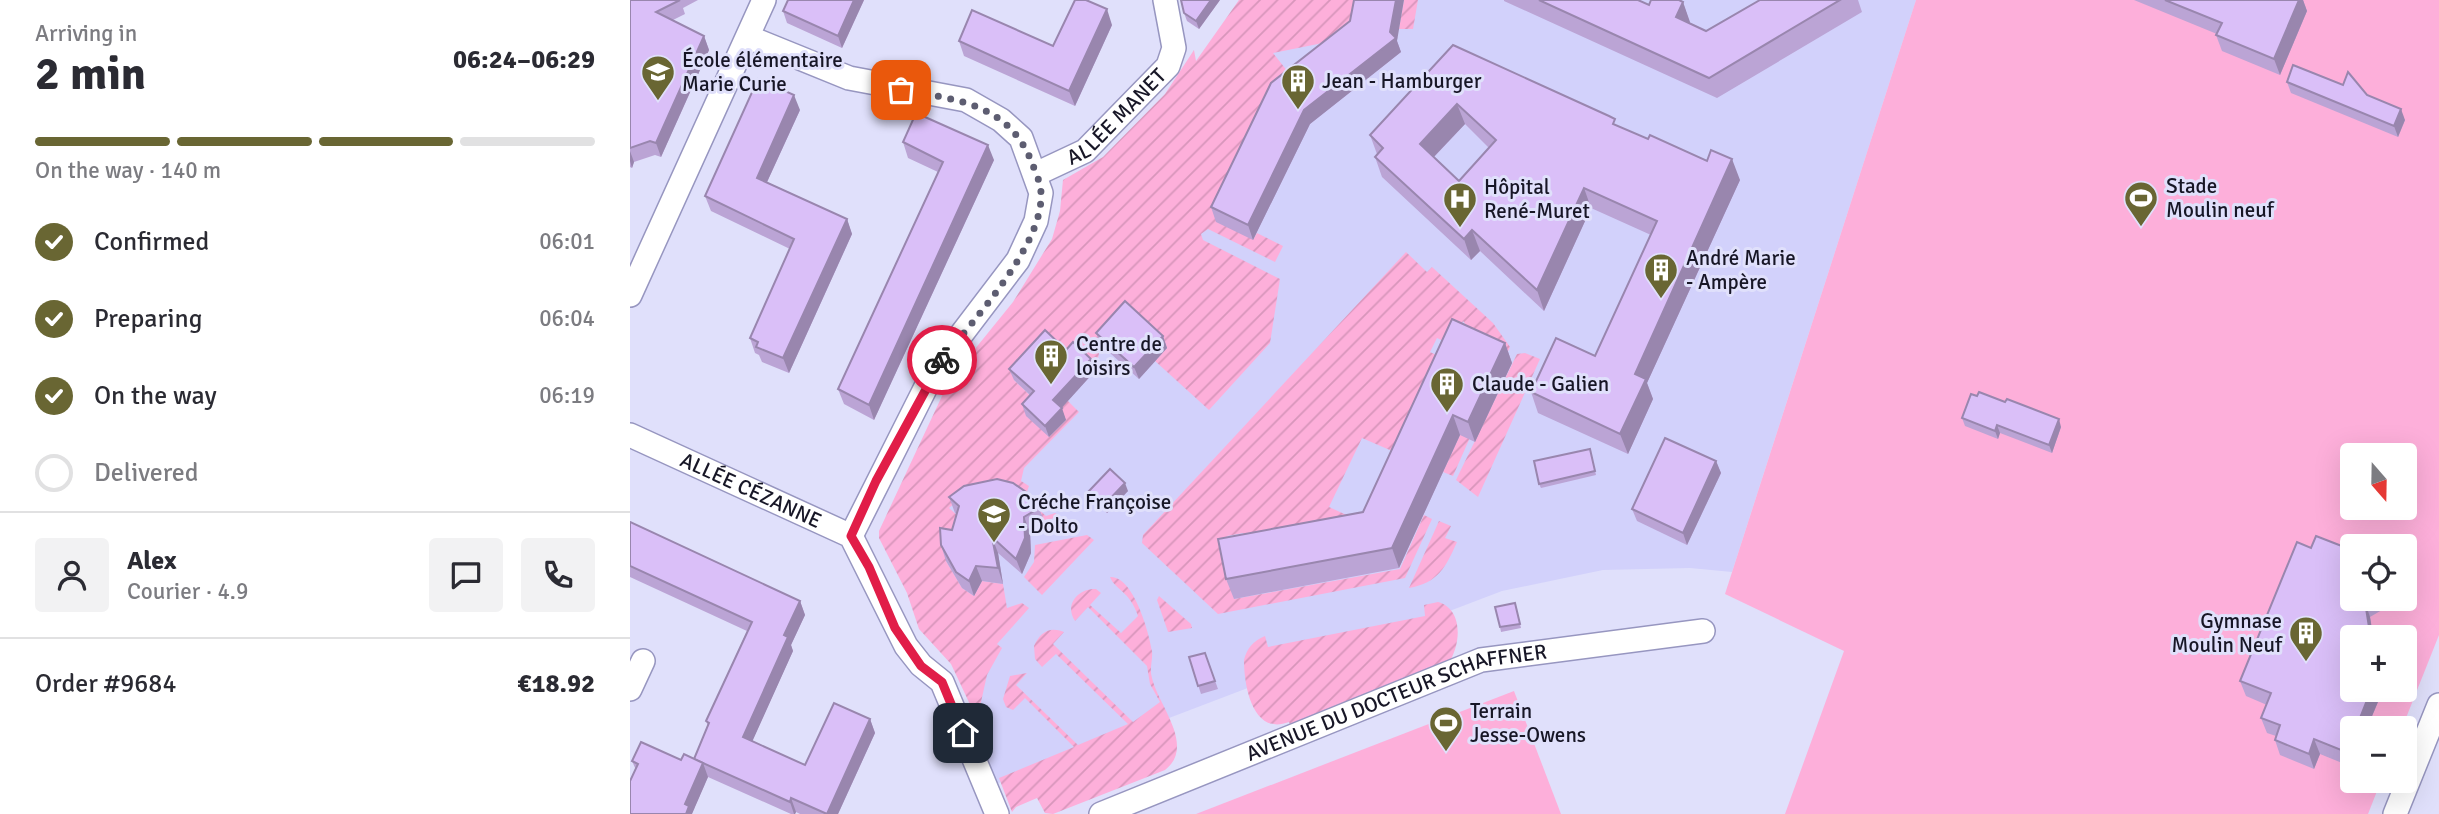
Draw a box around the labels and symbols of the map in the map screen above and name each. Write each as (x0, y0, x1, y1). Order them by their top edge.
place label: École élémentaire Marie Curie (682, 47, 843, 97)
school or university icon: École élémentaire Marie Curie (639, 53, 677, 102)
pin (871, 60, 931, 120)
street label: ALLÉE MANET (1063, 62, 1172, 171)
building icon: Jean - Hamburger (1279, 62, 1317, 111)
place label: Jean - Hamburger (1322, 68, 1482, 94)
place label: Stade Moulin neuf (2166, 173, 2275, 223)
place label: Hôpital René-Muret (1484, 174, 1590, 224)
sports icon: Stade Moulin neuf (2122, 179, 2160, 228)
hospital icon: Hôpital René-Muret (1441, 180, 1479, 229)
place label: André Marie - Ampère (1686, 245, 1796, 295)
building icon: André Marie - Ampère (1642, 251, 1680, 300)
courier (907, 325, 977, 395)
place label: Centre de loisirs (1076, 331, 1162, 381)
building icon: Centre de loisirs (1032, 337, 1070, 386)
building icon: Claude - Galien (1428, 365, 1466, 414)
place label: Claude - Galien (1472, 371, 1609, 397)
north arrow (2340, 443, 2417, 520)
street label: ALLÉE CÉZANNE (676, 447, 826, 534)
place label: Créche Françoise - Dolto (1018, 489, 1171, 539)
school or university icon: Créche Françoise - Dolto (975, 495, 1013, 544)
place label: Gymnase Moulin Neuf (2172, 608, 2283, 658)
building icon: Gymnase Moulin Neuf (2287, 614, 2325, 663)
street label: AVENUE DU DOCTEUR SCHAFFNER (1242, 639, 1548, 767)
place label: Terrain Jesse-Owens (1470, 698, 1586, 748)
pin (933, 703, 993, 763)
sports icon: Terrain Jesse-Owens (1427, 704, 1465, 753)

